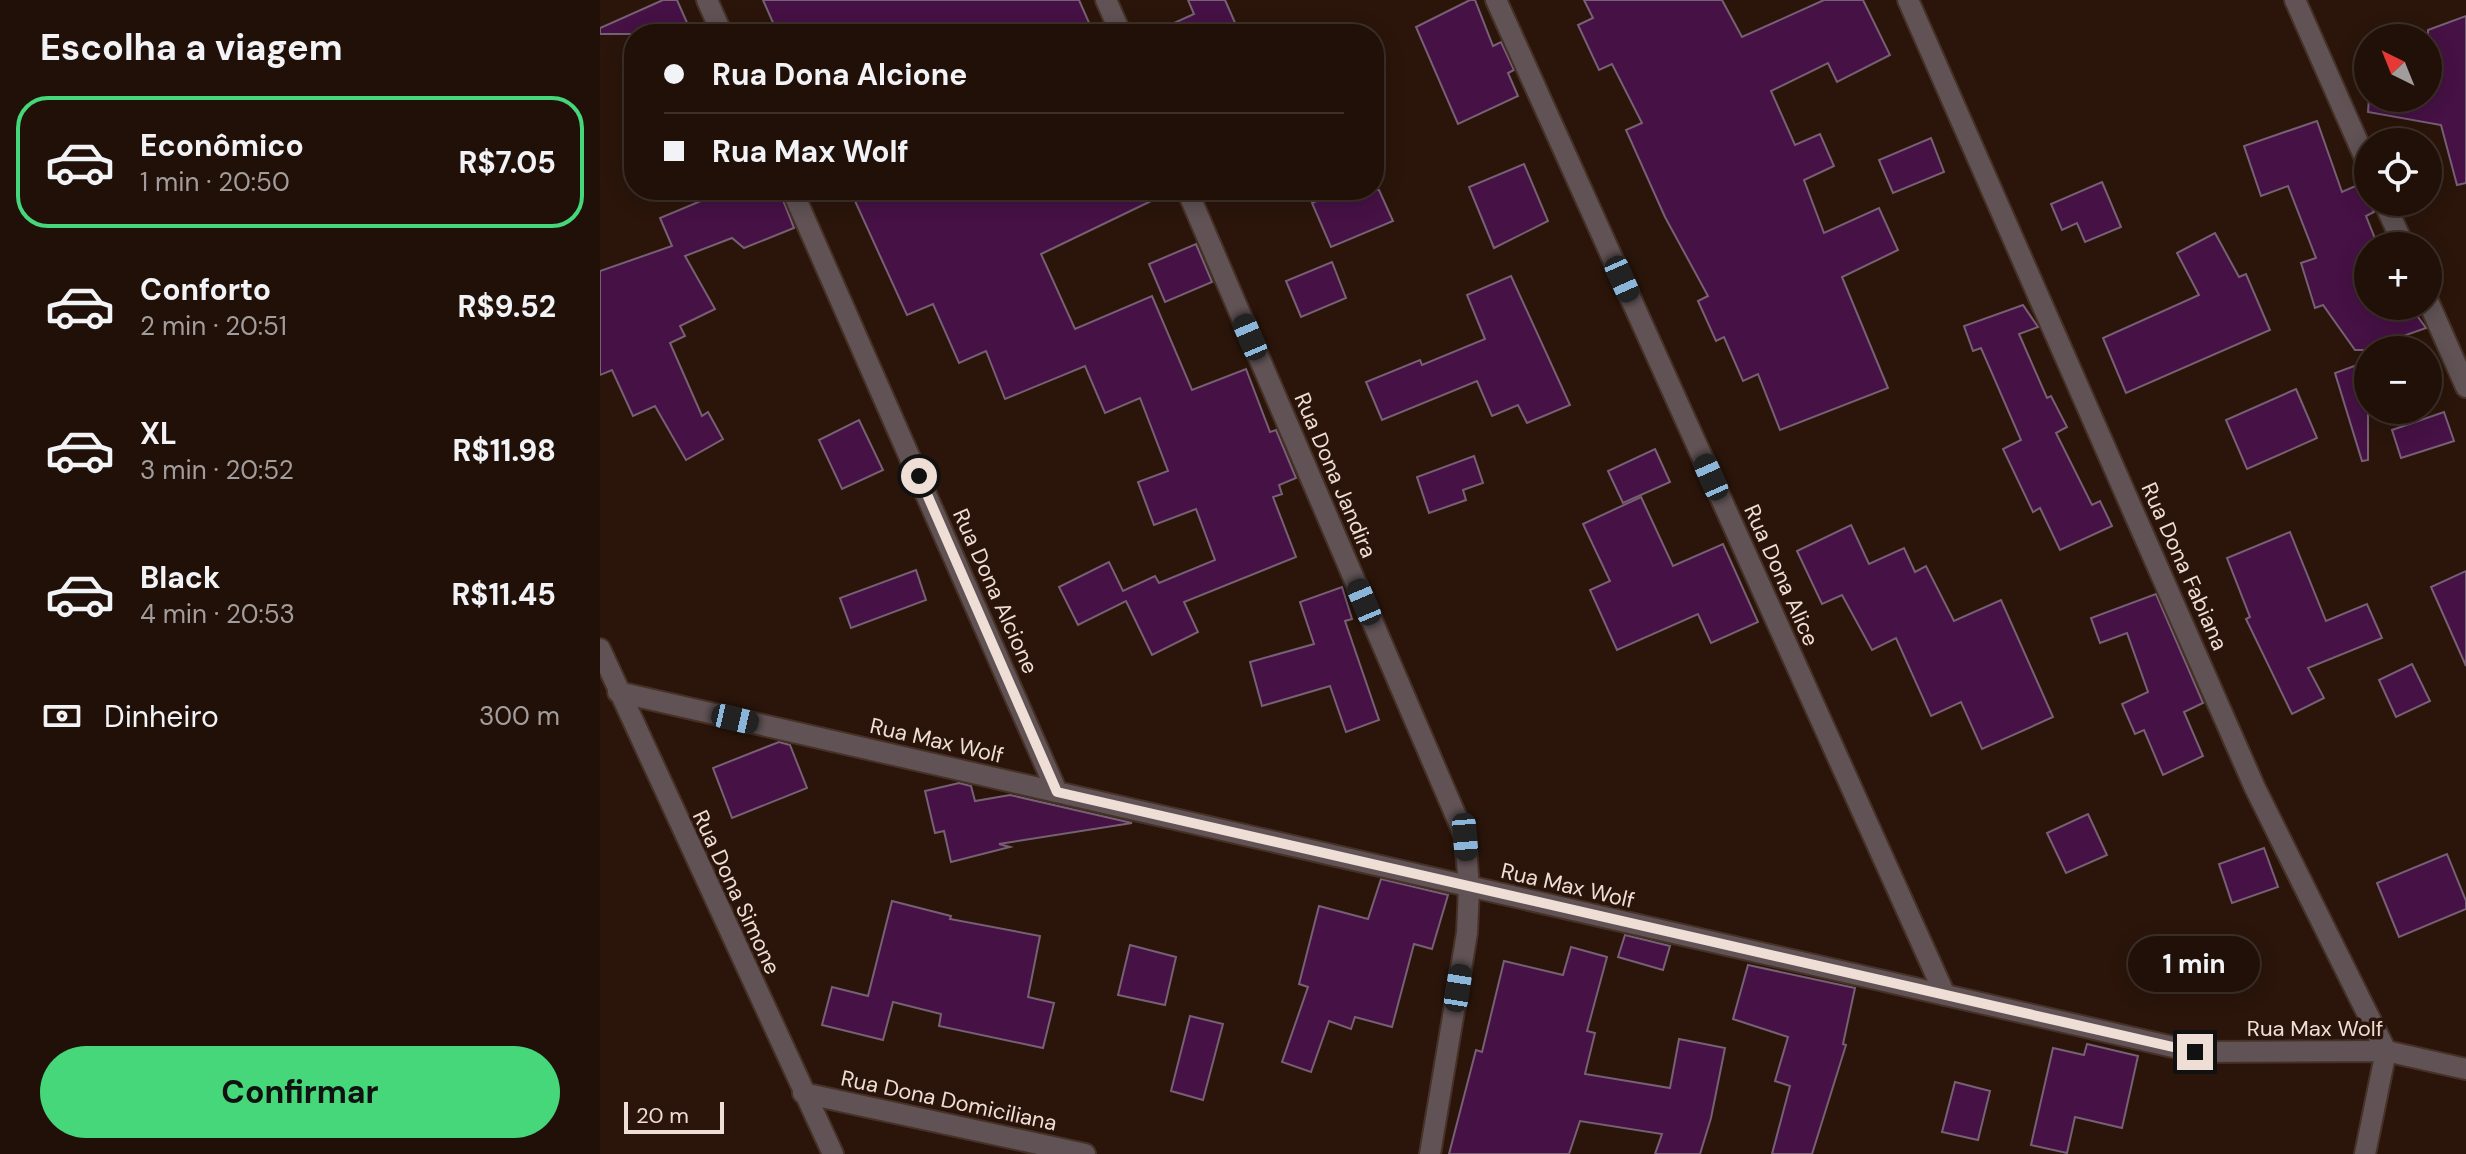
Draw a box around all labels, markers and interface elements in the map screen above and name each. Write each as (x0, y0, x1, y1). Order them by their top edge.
text: Escolha a viagem (40, 24, 343, 71)
north arrow (2354, 24, 2442, 112)
map controls (2354, 24, 2442, 424)
text: Rua Dona Alcione (712, 55, 967, 94)
icon: car (44, 126, 116, 198)
text: Econômico (140, 126, 304, 165)
button: locate (2354, 128, 2442, 216)
text: Rua Max Wolf (712, 132, 909, 171)
text: R$7.05 (459, 143, 556, 182)
text: 1 min · 20:50 (140, 165, 290, 199)
button: + (2354, 232, 2442, 320)
car (1601, 252, 1643, 306)
icon: car (44, 270, 116, 342)
text: Conforto (140, 270, 271, 309)
text: R$9.52 (457, 287, 556, 326)
text: 2 min · 20:51 (140, 309, 287, 343)
car (1230, 310, 1270, 364)
button: − (2354, 336, 2442, 424)
street label: Rua Dona Jandira (1288, 388, 1383, 562)
icon: car (44, 414, 116, 486)
text: XL (140, 414, 177, 453)
text: R$11.98 (453, 431, 556, 470)
car (1690, 450, 1732, 504)
text: 3 min · 20:52 (140, 453, 294, 487)
route start (901, 458, 937, 494)
street label: Rua Dona Fabiana (2135, 478, 2235, 655)
street label: Rua Dona Alice (1737, 500, 1826, 651)
street label: Rua Dona Alcione (946, 504, 1045, 678)
icon: car (44, 558, 116, 630)
text: Black (140, 558, 220, 597)
text: R$11.45 (451, 575, 556, 614)
car (1344, 575, 1384, 629)
text: 4 min · 20:53 (140, 597, 295, 631)
icon: cash (40, 694, 84, 738)
text: Dinheiro (104, 697, 219, 736)
text: 300 m (479, 699, 560, 733)
car (709, 702, 761, 736)
street label: Rua Max Wolf (867, 711, 1007, 770)
street label: Rua Dona Simone (686, 805, 787, 979)
car (1451, 812, 1479, 862)
street label: Rua Max Wolf (1498, 856, 1638, 915)
callout: 1 min (2129, 936, 2261, 992)
text: 1 min (2162, 947, 2226, 981)
car (1442, 962, 1474, 1014)
street label: Rua Max Wolf (2247, 1014, 2383, 1043)
route end (2177, 1034, 2213, 1070)
button: Confirmar (40, 1046, 560, 1138)
street label: Rua Dona Domiciliana (838, 1063, 1059, 1138)
scale bar (624, 1098, 724, 1134)
text: 20 m (636, 1101, 689, 1130)

